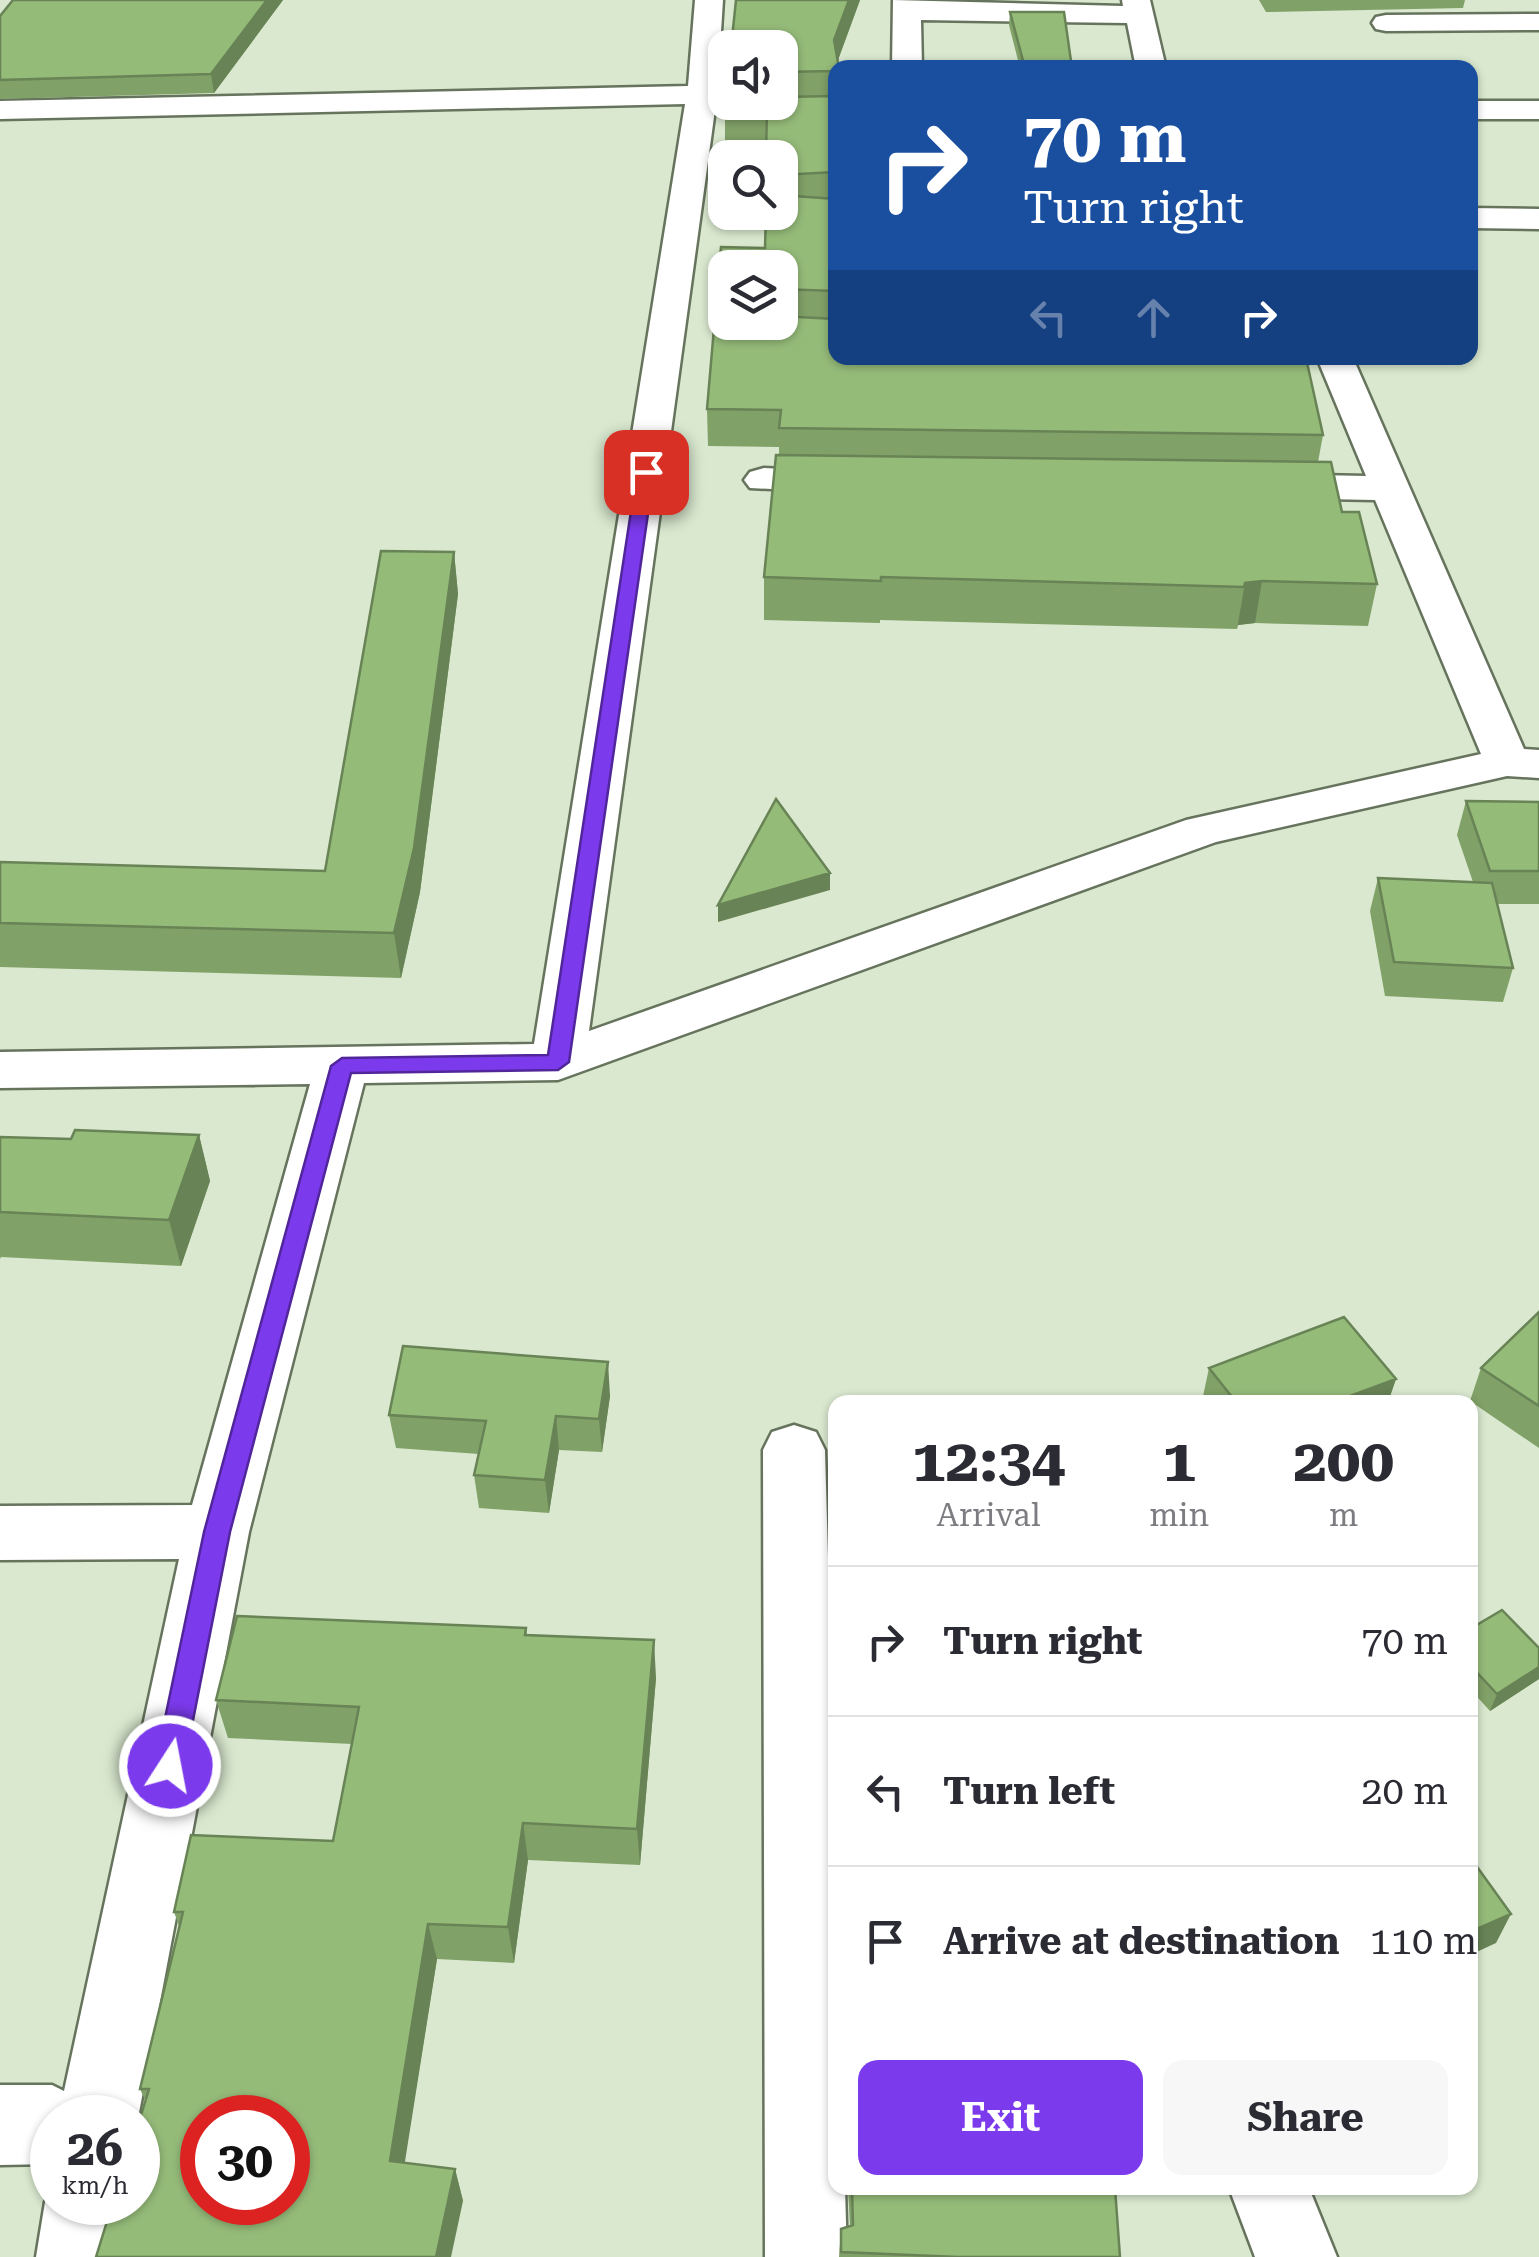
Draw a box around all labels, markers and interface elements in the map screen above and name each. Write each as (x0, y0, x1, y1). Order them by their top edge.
map controls (708, 30, 798, 340)
button: sound (708, 30, 798, 120)
text: 70 m (1023, 97, 1187, 179)
icon: right (858, 100, 988, 230)
button: search (708, 140, 798, 230)
text: Turn right (1023, 181, 1244, 234)
button: layers (708, 250, 798, 340)
icon: left (1021, 290, 1076, 345)
icon: ahead (1126, 290, 1181, 345)
icon: right (1231, 290, 1286, 345)
pin (604, 430, 689, 515)
icon: arrive (619, 445, 674, 500)
text: 12:34 (912, 1425, 1065, 1496)
text: 1 (1162, 1425, 1196, 1496)
text: 200 (1293, 1425, 1394, 1496)
text: Arrival (937, 1496, 1041, 1534)
text: min (1149, 1496, 1209, 1534)
text: m (1329, 1496, 1358, 1534)
icon: right (858, 1614, 913, 1669)
text: Turn right (943, 1619, 1142, 1663)
text: 70 m (1361, 1619, 1448, 1663)
position arrow (118, 1714, 222, 1818)
icon: left (858, 1764, 913, 1819)
text: Turn left (943, 1769, 1115, 1813)
text: 20 m (1361, 1769, 1448, 1813)
icon: arrive (858, 1914, 913, 1969)
text: Arrive at destination (943, 1919, 1339, 1963)
text: 110 m (1369, 1919, 1478, 1963)
button: Exit (858, 2060, 1143, 2175)
button: Share (1163, 2060, 1448, 2175)
speed limit sign: 30 (180, 2095, 310, 2225)
text: 26 (67, 2119, 123, 2177)
text: km/h (62, 2171, 128, 2200)

